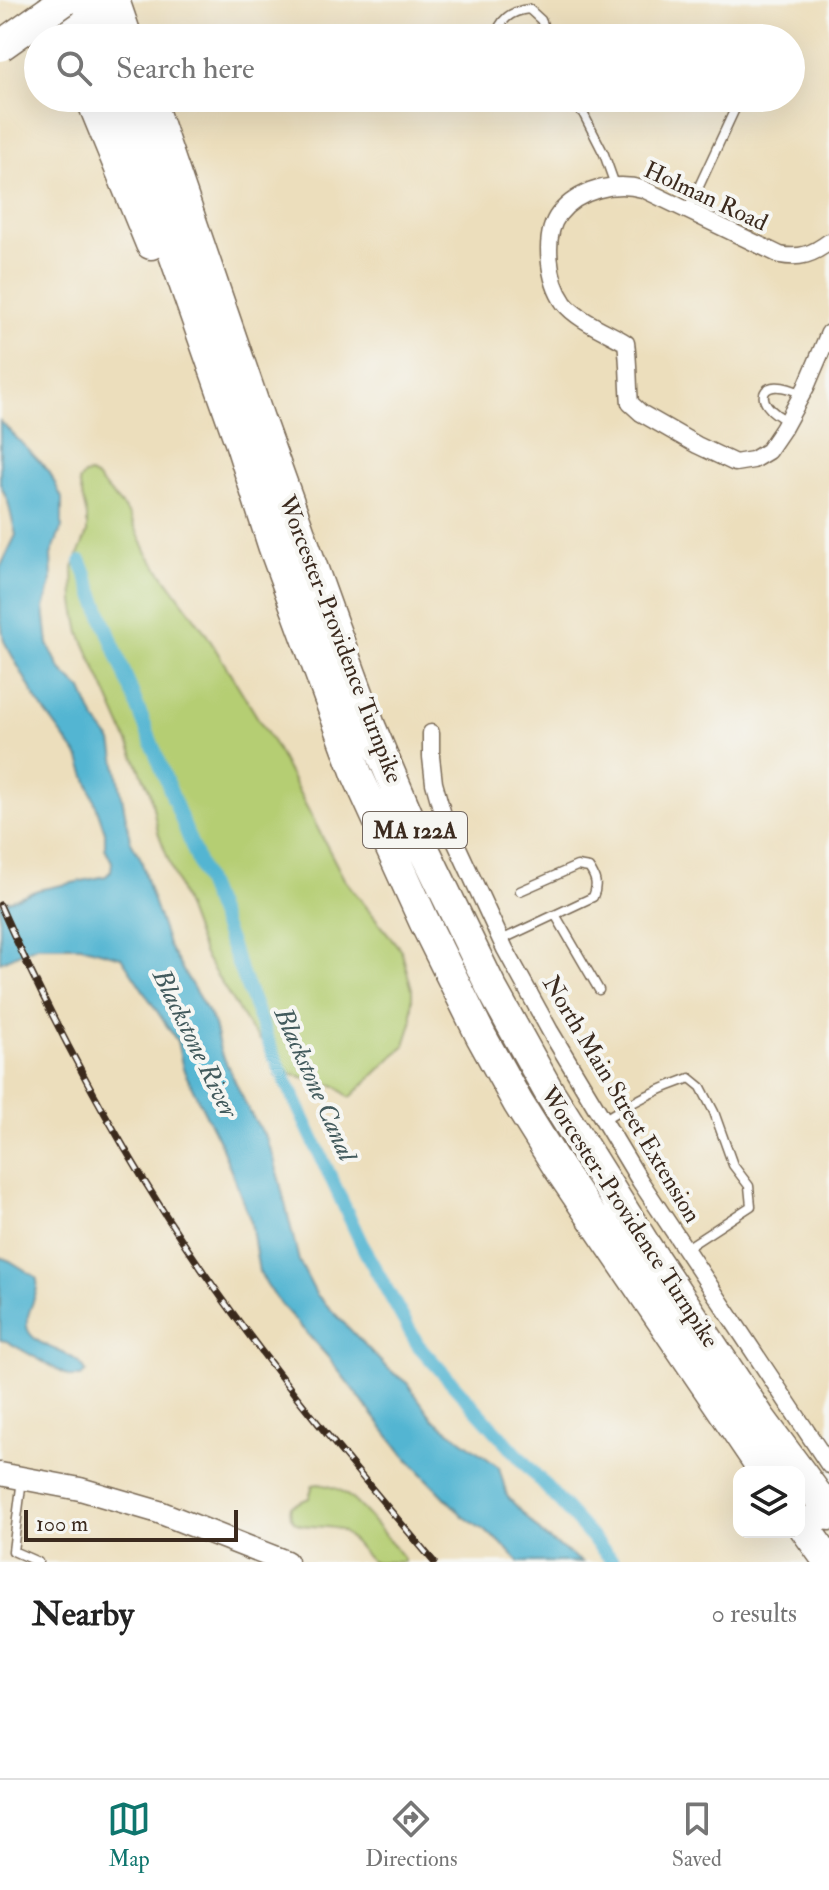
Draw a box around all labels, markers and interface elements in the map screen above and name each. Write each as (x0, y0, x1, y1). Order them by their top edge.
search box (24, 24, 805, 112)
icon: search (52, 46, 96, 90)
text: Search here (116, 50, 255, 87)
street label: Holman Road (639, 154, 773, 239)
street label: Worcester-Providence Turnpike (271, 490, 410, 787)
road number: MA 122A (363, 812, 467, 848)
water label: Blackstone River (145, 962, 245, 1124)
street label: North Main Street Extension (535, 970, 708, 1229)
water label: Blackstone Canal (266, 1001, 364, 1168)
street label: Worcester-Providence Turnpike (533, 1080, 726, 1354)
map controls (733, 1466, 805, 1538)
button: layers (733, 1466, 805, 1538)
scale bar (24, 1506, 238, 1542)
text: 100 m (36, 1510, 88, 1538)
text: Nearby (32, 1593, 134, 1636)
text: 0 results (712, 1598, 797, 1630)
tab: Map (107, 1797, 151, 1873)
tab: Directions (365, 1797, 458, 1873)
tab: Saved (672, 1797, 722, 1873)

